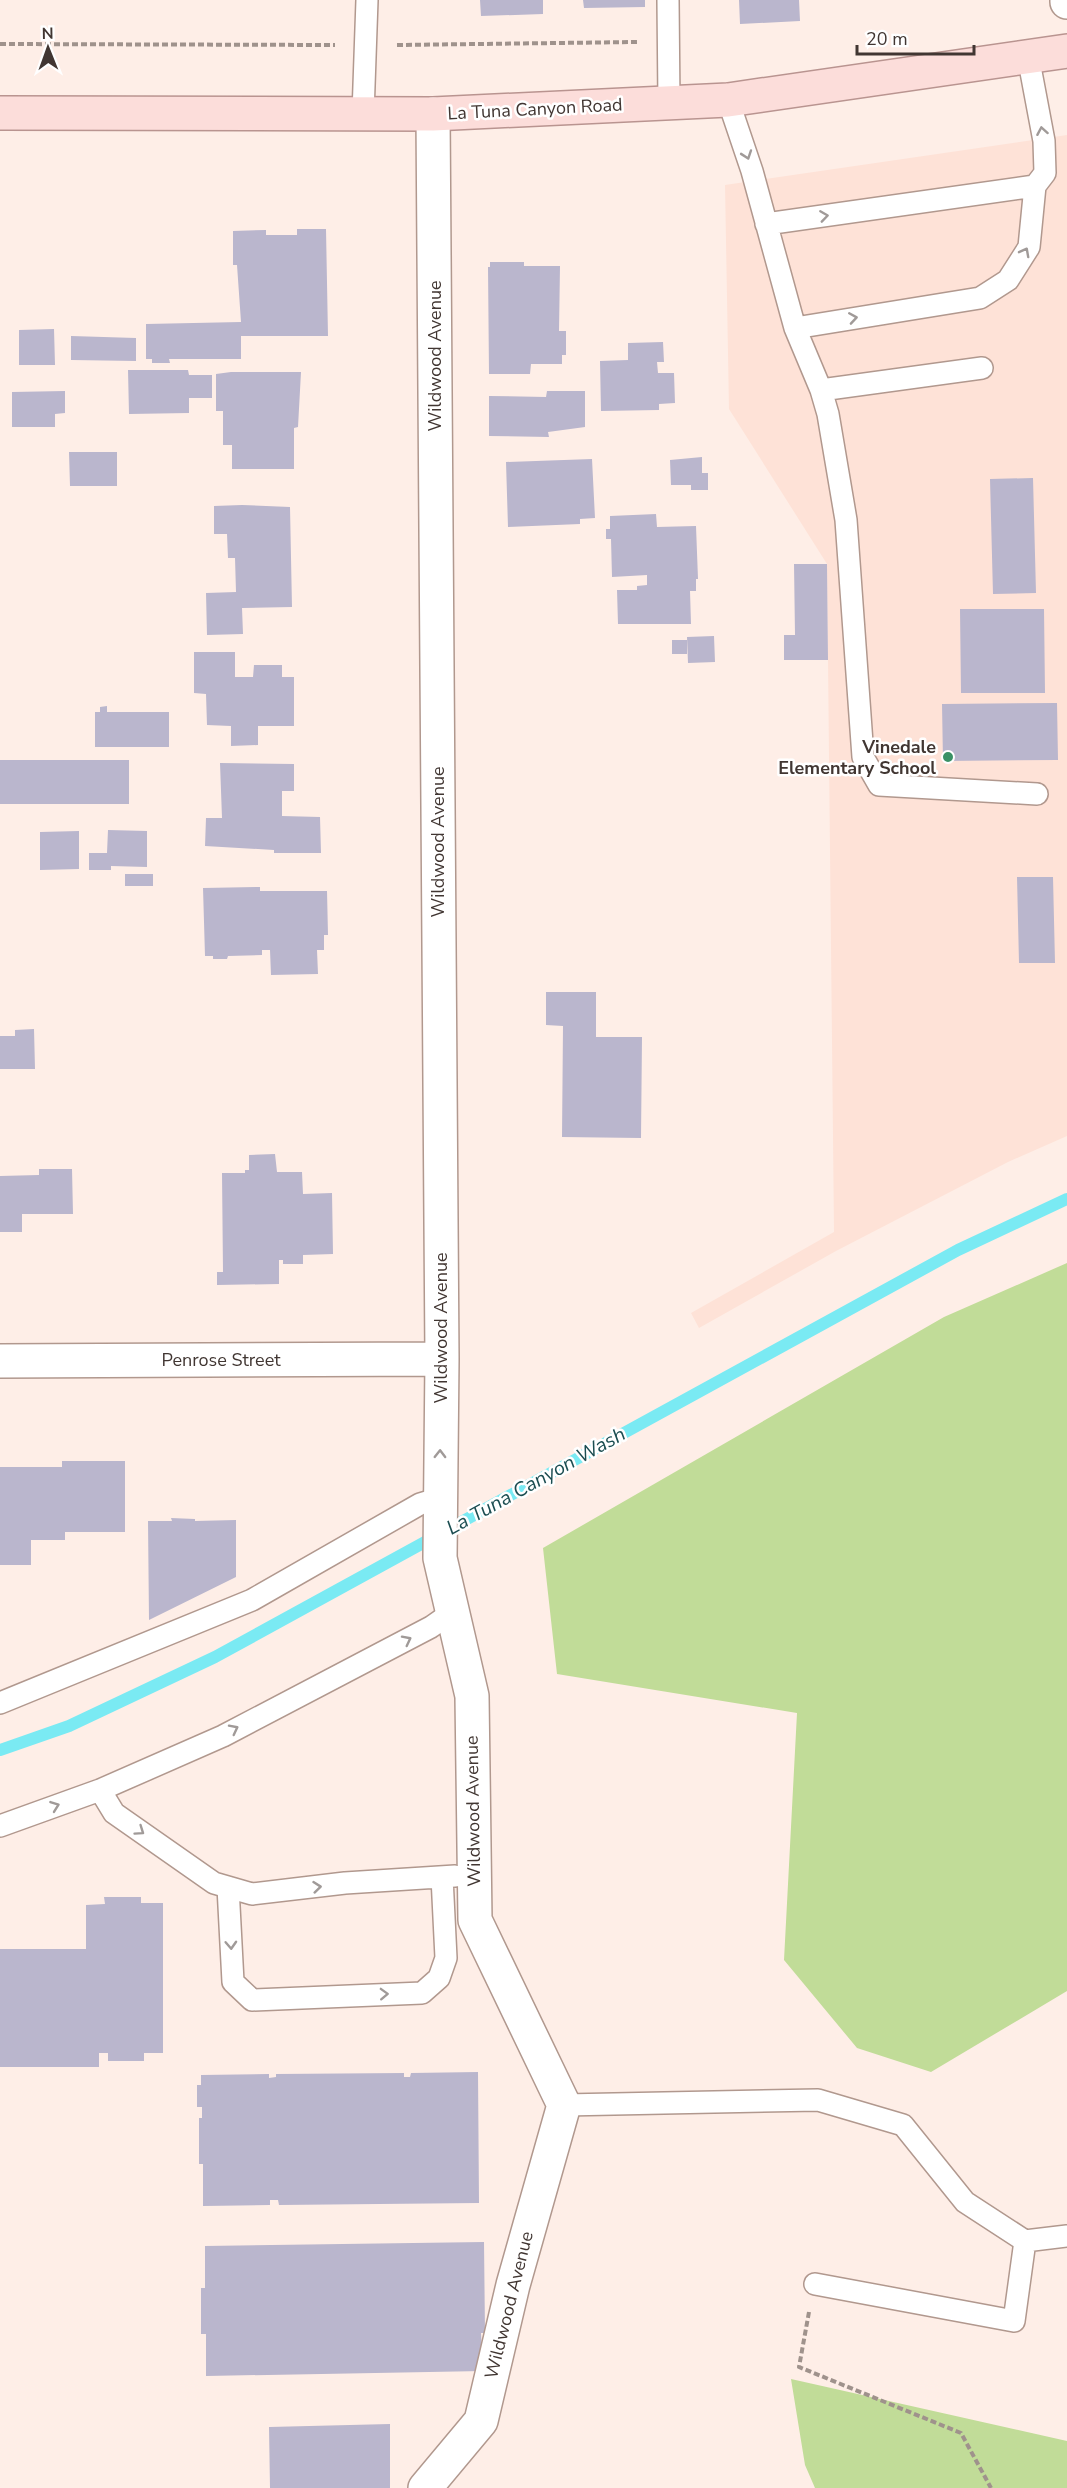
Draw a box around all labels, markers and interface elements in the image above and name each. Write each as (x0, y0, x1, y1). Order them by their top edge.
north arrow (18, 18, 78, 78)
scale bar (857, 18, 974, 56)
text: N (42, 23, 54, 45)
text: 20 m (866, 27, 908, 51)
street label: La Tuna Canyon Road (447, 92, 623, 126)
one-way arrow (1036, 127, 1049, 137)
one-way arrow (739, 149, 752, 160)
one-way arrow (819, 210, 828, 222)
one-way arrow (1018, 248, 1029, 258)
street label: Wildwood Avenue (423, 280, 447, 432)
one-way arrow (848, 313, 857, 325)
place label: Vinedale Elementary School (778, 735, 936, 780)
marker: Vinedale Elementary School (941, 750, 955, 764)
street label: Wildwood Avenue (426, 766, 450, 918)
street label: Wildwood Avenue (429, 1252, 453, 1404)
street label: Penrose Street (161, 1348, 281, 1372)
water label: La Tuna Canyon Wash (442, 1421, 630, 1541)
one-way arrow (434, 1449, 446, 1458)
one-way arrow (401, 1635, 412, 1647)
one-way arrow (228, 1725, 239, 1737)
street label: Wildwood Avenue (460, 1735, 486, 1887)
one-way arrow (49, 1801, 60, 1814)
one-way arrow (133, 1824, 144, 1835)
one-way arrow (312, 1881, 321, 1893)
one-way arrow (225, 1941, 238, 1950)
one-way arrow (379, 1988, 388, 2001)
street label: Wildwood Avenue (479, 2229, 539, 2381)

